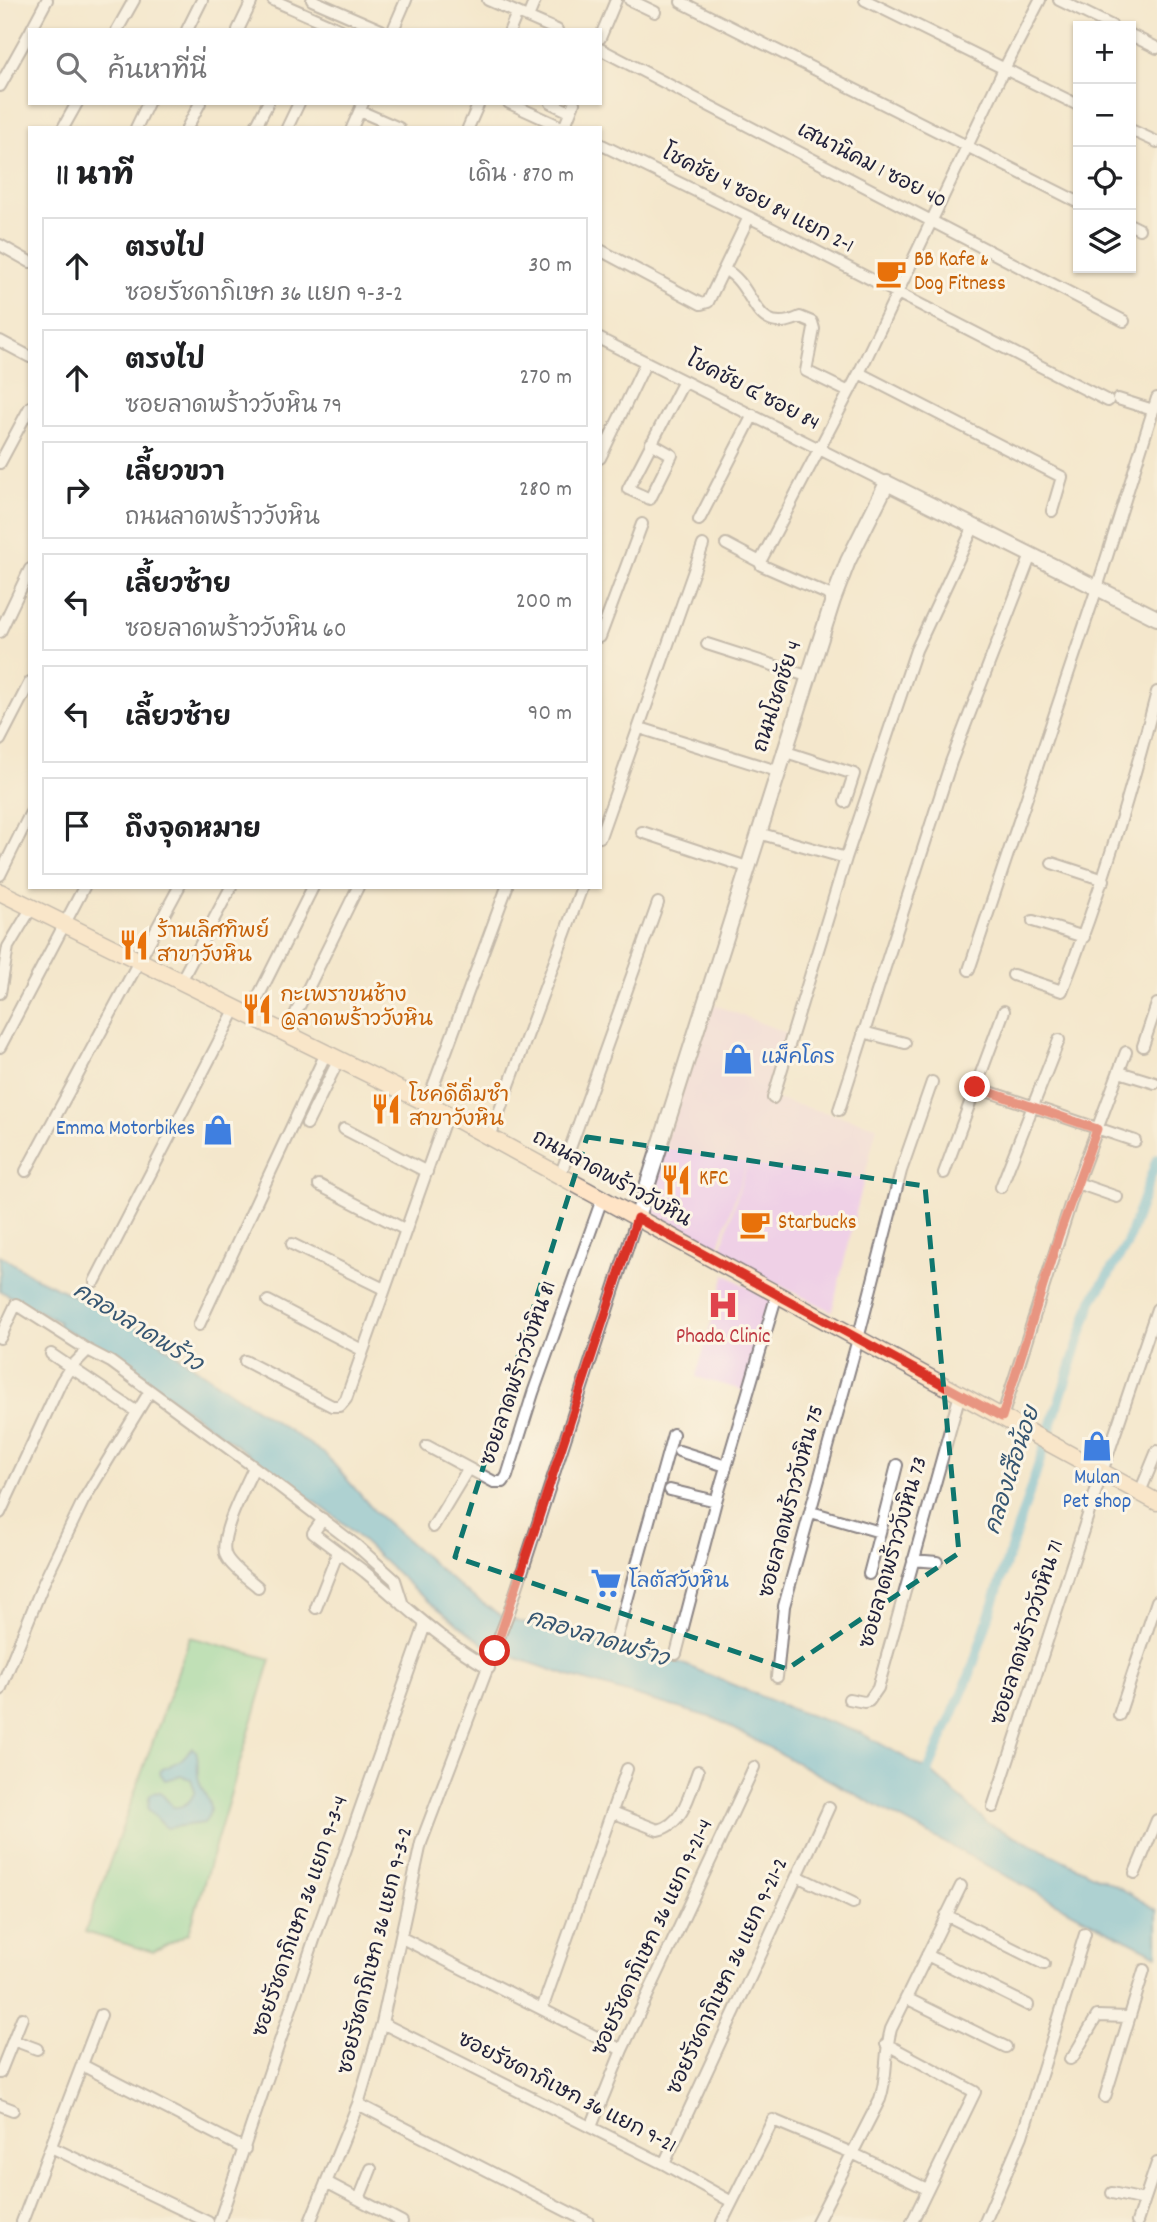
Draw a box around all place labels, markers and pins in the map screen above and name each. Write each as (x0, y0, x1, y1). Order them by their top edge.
place label: BB Kafe & Dog Fitness (914, 246, 1006, 300)
cafe icon: BB Kafe & Dog Fitness (874, 256, 908, 290)
place label: ร้านเลิศทิพย์ สาขาวังหิน (157, 917, 269, 972)
restaurant icon: ร้านเลิศทิพย์ สาขาวังหิน (117, 928, 151, 962)
place label: กะเพราขุนช้าง @ลาดพร้าววังหิน (280, 981, 433, 1036)
restaurant icon: กะเพราขุนช้าง @ลาดพร้าววังหิน (240, 992, 274, 1026)
shop icon: แม็คโคร (721, 1042, 755, 1076)
place label: แม็คโคร (761, 1043, 835, 1074)
place label: โชคดีติ่มซำ สาขาวังหิน (409, 1077, 509, 1136)
restaurant icon: โชคดีติ่มซำ สาขาวังหิน (369, 1092, 403, 1126)
shop icon: Emma Motorbikes (201, 1113, 235, 1147)
place label: Emma Motorbikes (56, 1115, 195, 1145)
restaurant icon: KFC (659, 1163, 693, 1197)
place label: KFC (699, 1165, 728, 1195)
cafe icon: Starbucks (738, 1207, 772, 1241)
place label: Starbucks (778, 1209, 857, 1239)
hospital icon: Phada Clinic (706, 1288, 740, 1322)
place label: Phada Clinic (676, 1323, 770, 1353)
shop icon: Mulan Pet shop (1080, 1429, 1114, 1463)
place label: Mulan Pet shop (1063, 1464, 1131, 1518)
supermarket icon: โลตัสวังหิน (589, 1566, 623, 1600)
place label: โลตัสวังหิน (629, 1567, 729, 1598)

